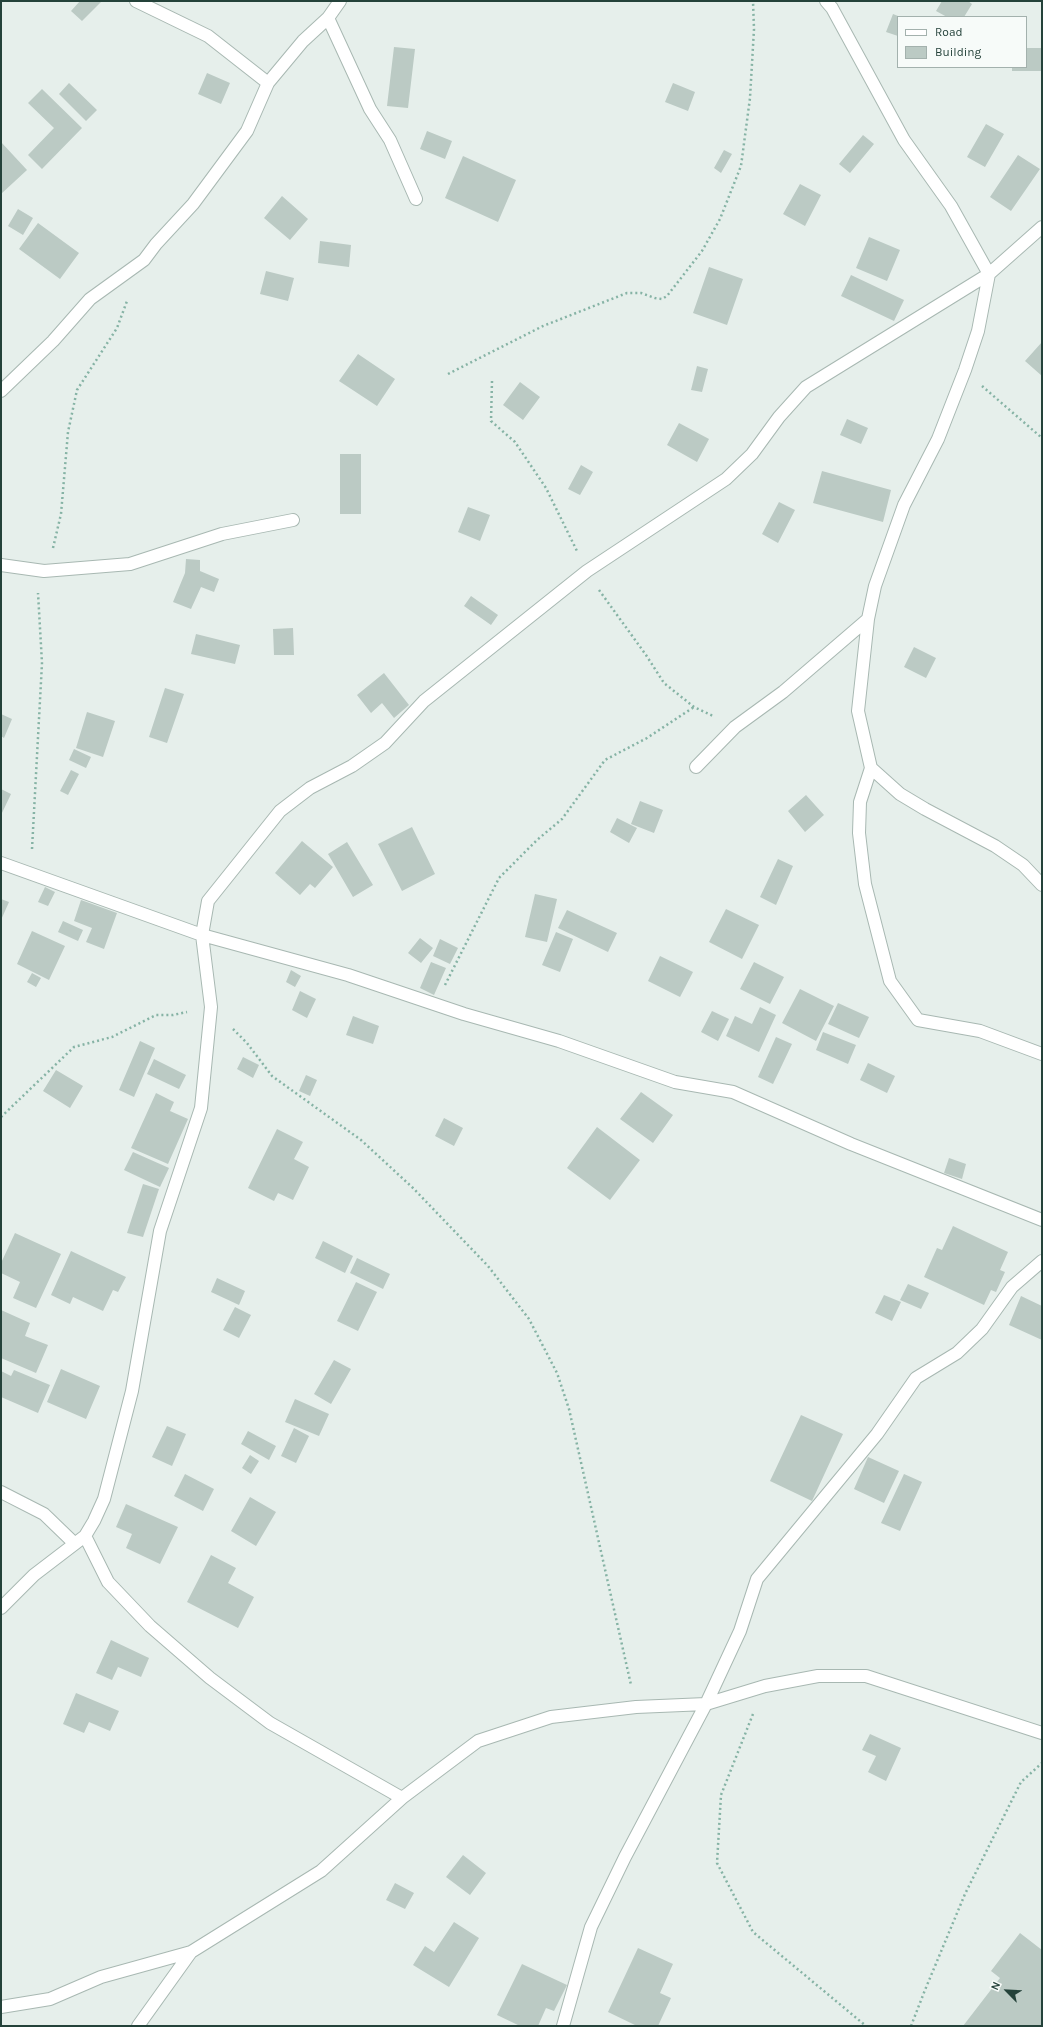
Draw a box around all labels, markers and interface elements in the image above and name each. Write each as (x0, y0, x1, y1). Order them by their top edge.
legend (897, 16, 1027, 68)
text: Road (935, 25, 963, 39)
text: Building (935, 45, 981, 59)
north arrow (987, 1971, 1027, 2011)
text: N (988, 1980, 1003, 1992)

